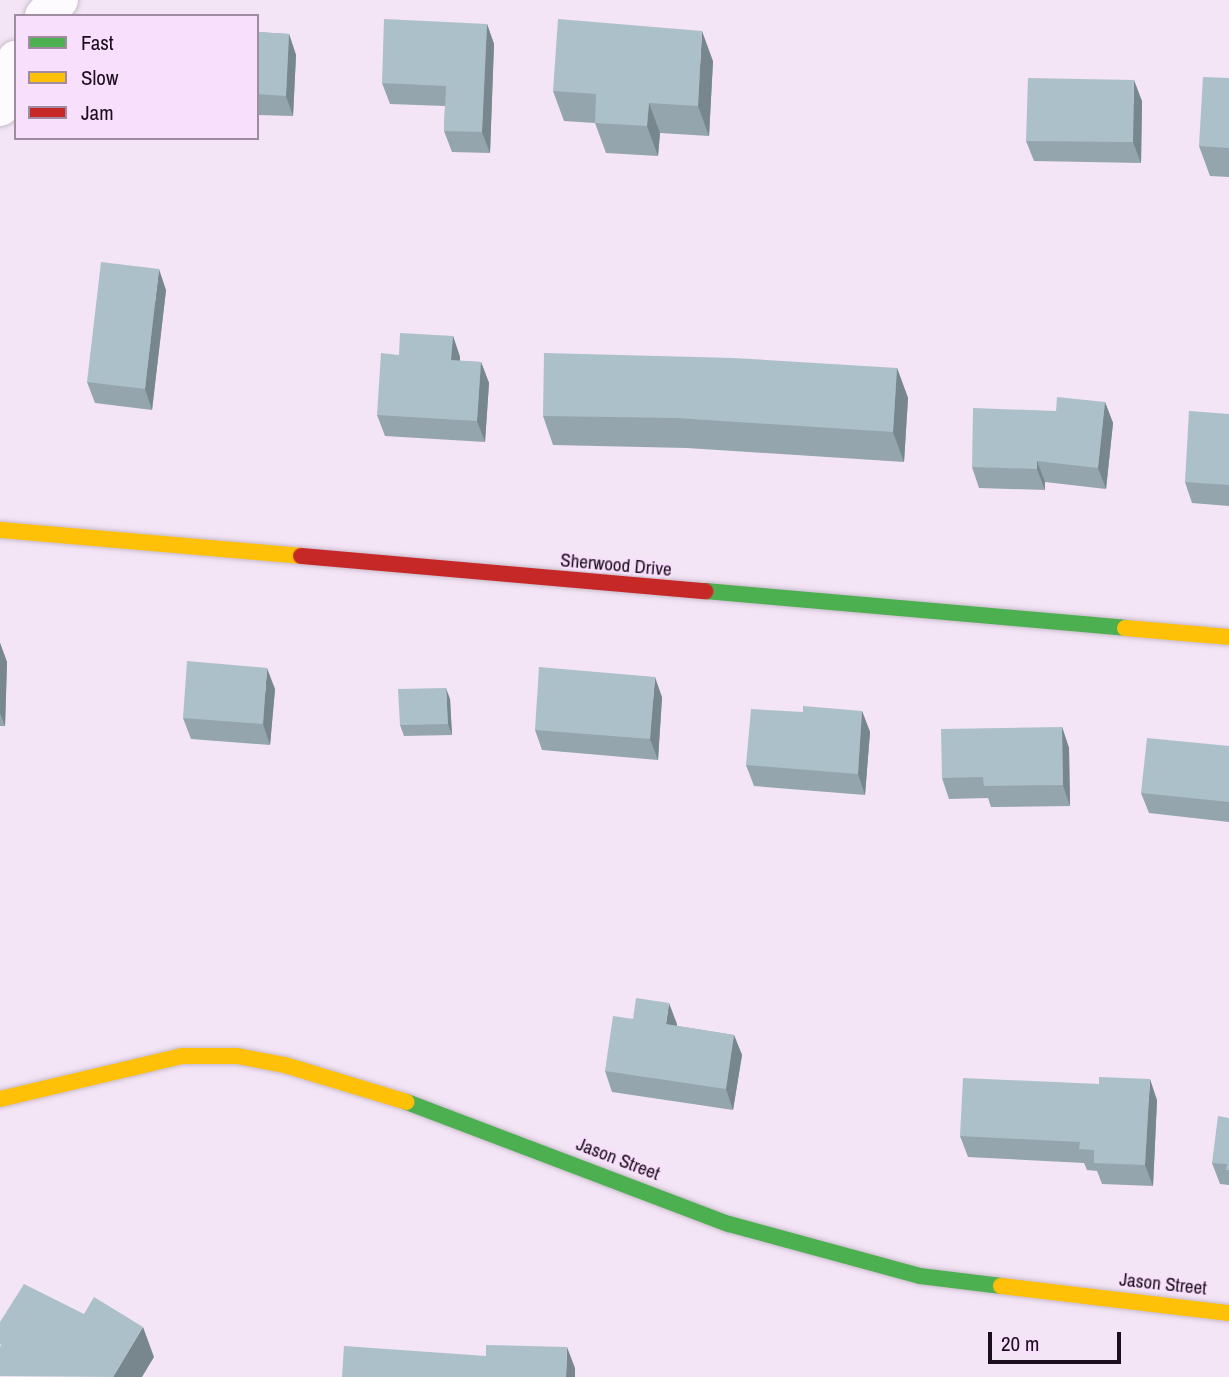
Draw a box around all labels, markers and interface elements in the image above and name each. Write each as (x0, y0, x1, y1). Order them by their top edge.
legend (14, 14, 259, 140)
text: Fast (81, 28, 114, 57)
text: Slow (81, 63, 118, 92)
text: Jam (81, 98, 114, 127)
street label: Sherwood Drive (559, 549, 673, 581)
street label: Jason Street (573, 1133, 663, 1185)
street label: Jason Street (1118, 1268, 1208, 1300)
scale bar (991, 1318, 1124, 1362)
text: 20 m (1001, 1329, 1039, 1358)

